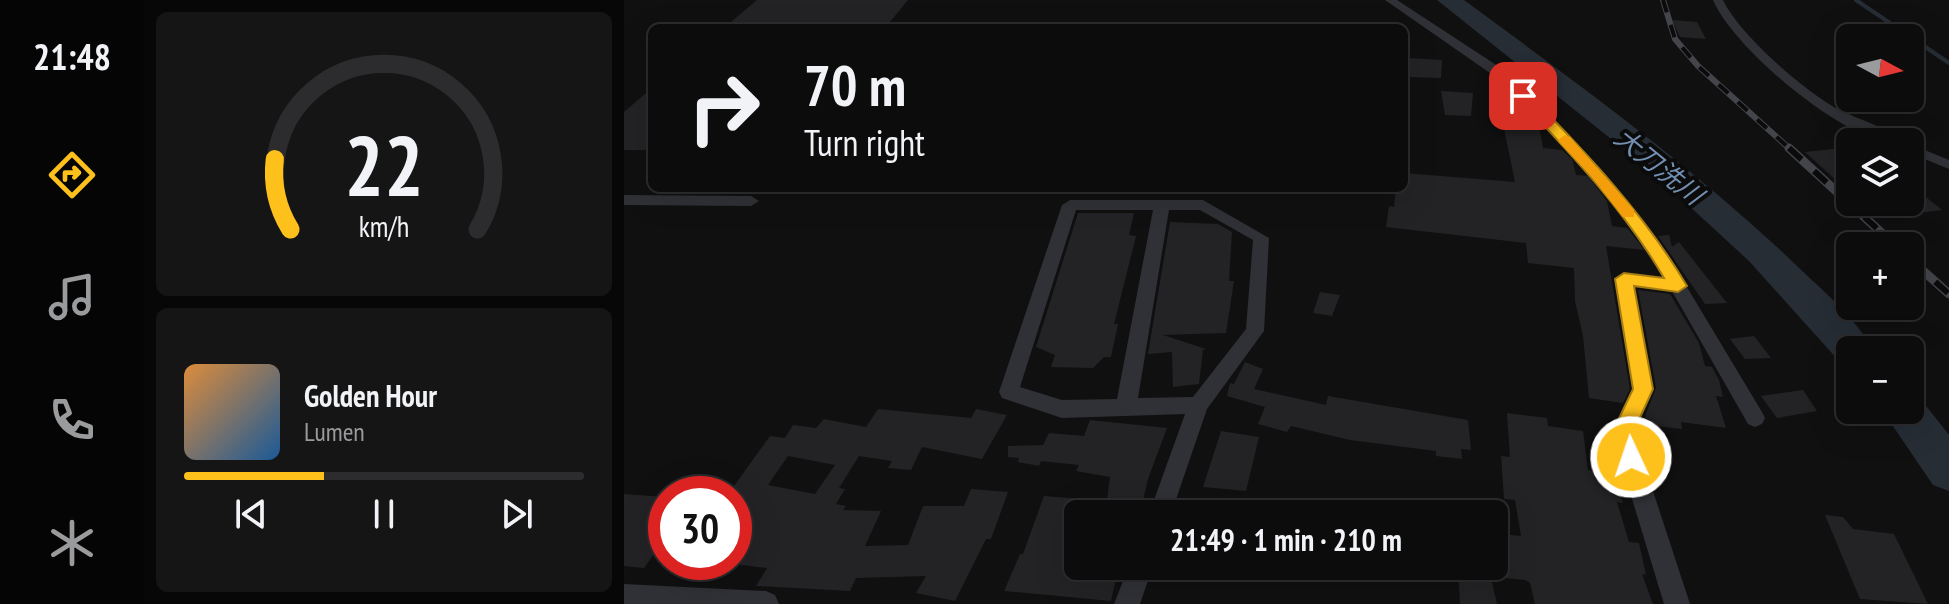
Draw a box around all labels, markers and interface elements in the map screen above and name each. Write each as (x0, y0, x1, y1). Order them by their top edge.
north arrow (1836, 24, 1924, 112)
map controls (1836, 24, 1924, 424)
text: 21:48 (33, 33, 111, 80)
text: 70 m (804, 49, 906, 121)
icon: right (672, 56, 776, 160)
pin (1489, 62, 1557, 130)
icon: arrive (1501, 74, 1545, 118)
text: 22 (344, 111, 424, 219)
text: Turn right (804, 119, 925, 166)
water label: 大刀洗川 (1608, 120, 1712, 213)
button: layers (1836, 128, 1924, 216)
icon: directions (44, 147, 100, 203)
text: km/h (359, 208, 409, 245)
button: + (1836, 232, 1924, 320)
icon: music (44, 269, 100, 325)
button: − (1836, 336, 1924, 424)
text: Golden Hour (304, 376, 437, 415)
icon: phone (44, 392, 100, 448)
text: Lumen (304, 415, 365, 448)
position arrow (1589, 415, 1673, 499)
speed limit sign: 30 (648, 476, 752, 580)
icon: previous (229, 492, 273, 536)
icon: pause (362, 492, 406, 536)
icon: next (495, 492, 539, 536)
icon: climate (44, 515, 100, 571)
text: 21:49 · 1 min · 210 m (1170, 520, 1402, 559)

